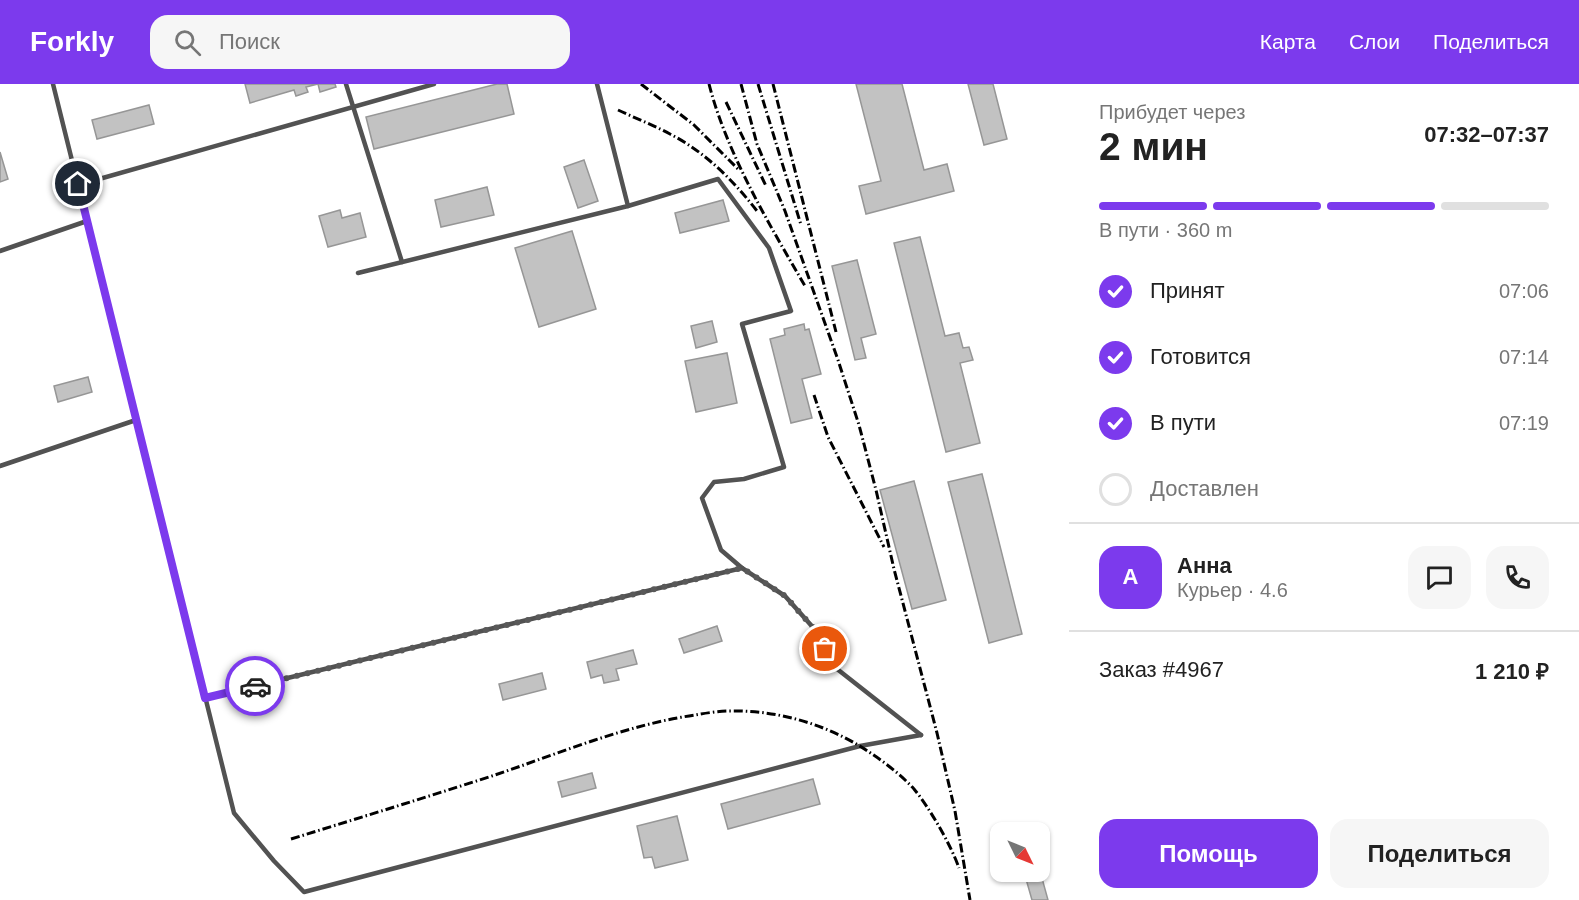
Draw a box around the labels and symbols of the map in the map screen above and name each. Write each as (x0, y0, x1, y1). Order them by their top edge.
pin (52, 158, 103, 209)
pin (799, 623, 850, 674)
courier (225, 656, 285, 716)
north arrow (990, 822, 1050, 882)

